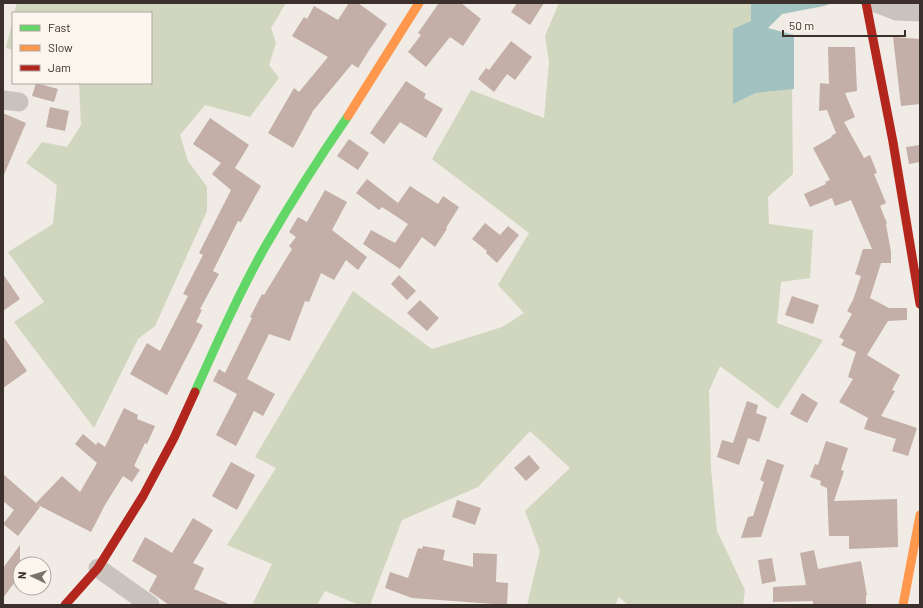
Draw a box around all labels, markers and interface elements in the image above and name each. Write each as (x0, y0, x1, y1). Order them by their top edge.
legend (12, 12, 152, 84)
scale bar (783, 12, 905, 38)
text: 50 m (789, 18, 814, 32)
text: Fast (48, 20, 71, 34)
text: Slow (48, 40, 73, 54)
text: Jam (48, 60, 71, 74)
north arrow (12, 556, 52, 596)
text: N (15, 571, 28, 579)

